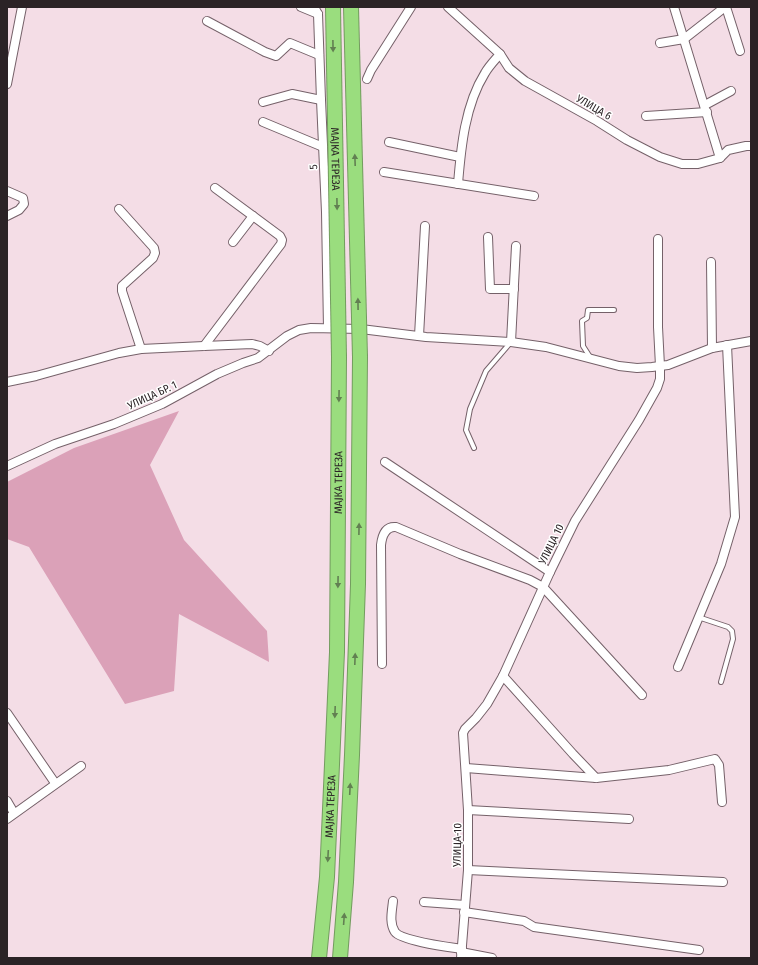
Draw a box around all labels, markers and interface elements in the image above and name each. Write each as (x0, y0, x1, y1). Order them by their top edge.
one-way arrow (330, 40, 337, 52)
street label: УЛИЦА 6 (573, 92, 614, 123)
street label: МАЈКА ТЕРЕЗА (328, 127, 342, 191)
one-way arrow (351, 154, 358, 166)
street label: 5 (307, 164, 320, 170)
one-way arrow (334, 198, 340, 211)
one-way arrow (355, 298, 362, 310)
street label: УЛИЦА БР. 1 (125, 378, 179, 413)
one-way arrow (336, 390, 342, 403)
street label: МАЈКА ТЕРЕЗА (332, 451, 345, 514)
street label: УЛИЦА 10 (536, 522, 567, 567)
one-way arrow (355, 523, 362, 535)
one-way arrow (335, 576, 341, 589)
one-way arrow (352, 652, 358, 665)
one-way arrow (331, 706, 338, 718)
street label: МАЈКА ТЕРЕЗА (323, 775, 339, 838)
one-way arrow (347, 783, 354, 795)
street label: УЛИЦА-10 (451, 823, 464, 868)
one-way arrow (324, 850, 331, 862)
one-way arrow (340, 913, 347, 925)

